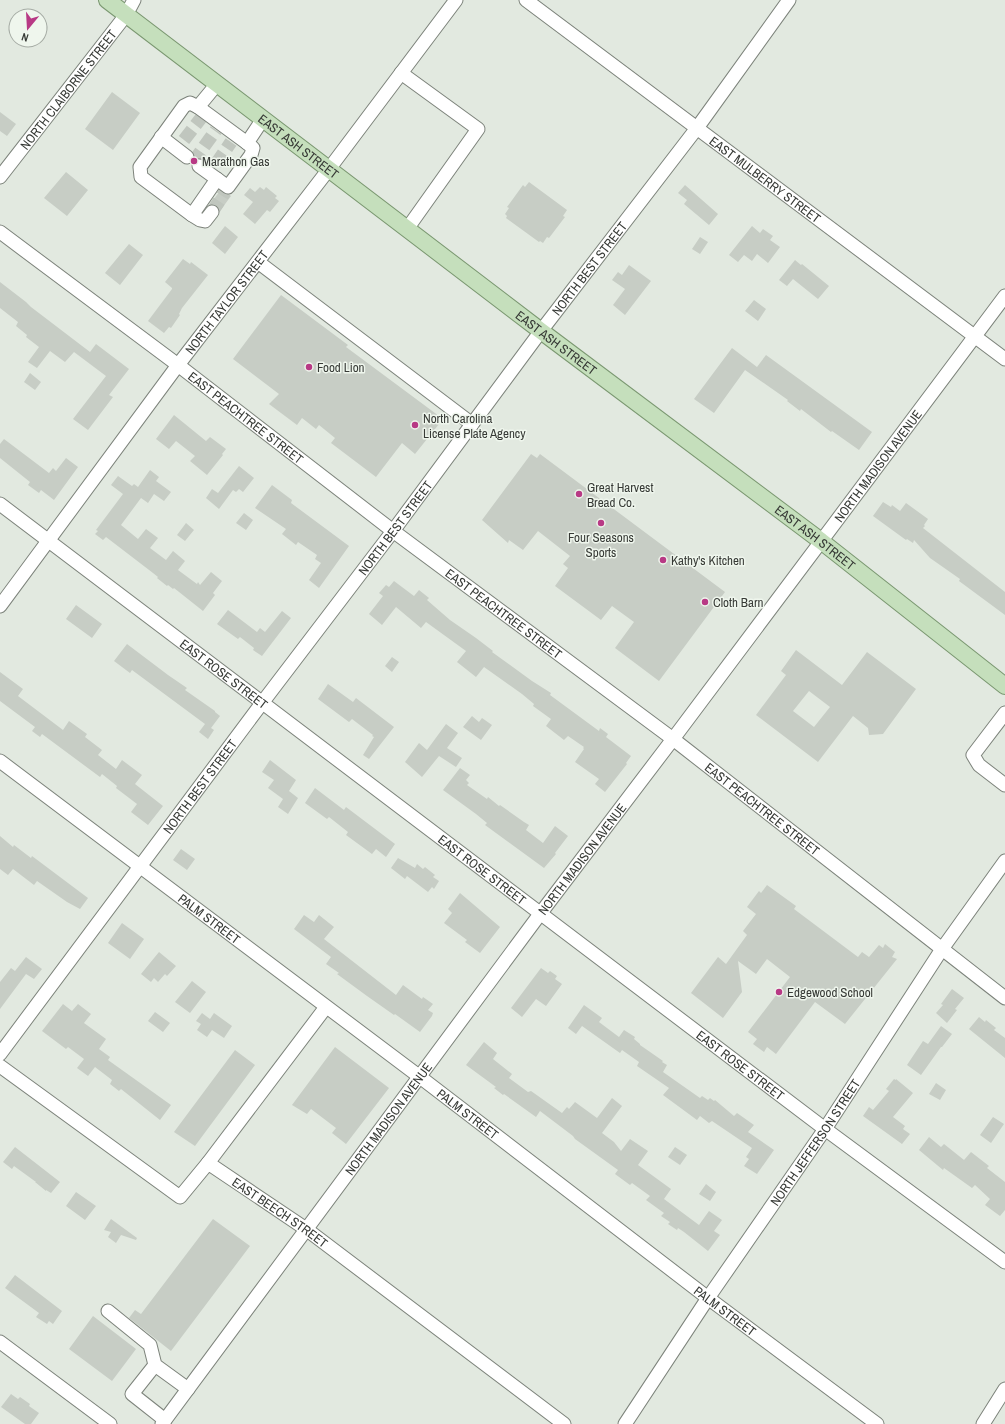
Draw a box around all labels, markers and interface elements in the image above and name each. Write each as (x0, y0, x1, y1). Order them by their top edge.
north arrow (8, 8, 48, 48)
street label: NORTH CLAIBORNE STREET (17, 26, 119, 152)
street label: EAST ASH STREET (255, 110, 342, 183)
street label: EAST MULBERRY STREET (706, 133, 824, 227)
place label: Marathon Gas (202, 153, 270, 170)
marker: Marathon Gas (189, 156, 199, 166)
street label: NORTH BEST STREET (548, 218, 631, 319)
street label: NORTH TAYLOR STREET (181, 247, 273, 358)
street label: EAST ASH STREET (512, 307, 600, 379)
place label: Food Lion (317, 359, 365, 376)
marker: Food Lion (304, 362, 314, 372)
street label: EAST PEACHTREE STREET (185, 368, 307, 468)
street label: NORTH MADISON AVENUE (831, 407, 926, 526)
place label: North Carolina License Plate Agency (423, 410, 526, 442)
marker: North Carolina License Plate Agency (410, 420, 420, 430)
street label: NORTH BEST STREET (355, 477, 437, 579)
place label: Great Harvest Bread Co. (587, 479, 653, 511)
marker: Great Harvest Bread Co. (574, 489, 584, 499)
street label: EAST ASH STREET (771, 501, 859, 574)
marker: Four Seasons Sports (596, 518, 606, 528)
place label: Four Seasons Sports (568, 529, 634, 561)
place label: Kathy's Kitchen (671, 552, 745, 569)
marker: Kathy's Kitchen (658, 555, 668, 565)
street label: EAST PEACHTREE STREET (442, 565, 566, 663)
place label: Cloth Barn (713, 594, 763, 611)
marker: Cloth Barn (700, 597, 710, 607)
street label: EAST ROSE STREET (176, 635, 271, 713)
street label: NORTH BEST STREET (159, 736, 241, 837)
street label: EAST PEACHTREE STREET (701, 759, 823, 859)
street label: NORTH MADISON AVENUE (534, 800, 630, 919)
street label: EAST ROSE STREET (435, 831, 530, 909)
street label: PALM STREET (175, 890, 244, 948)
place label: Edgewood School (787, 984, 873, 1001)
marker: Edgewood School (774, 987, 784, 997)
street label: EAST ROSE STREET (693, 1027, 788, 1104)
street label: NORTH MADISON AVENUE (341, 1059, 436, 1179)
street label: NORTH JEFFERSON STREET (767, 1075, 865, 1209)
street label: PALM STREET (433, 1085, 502, 1144)
street label: EAST BEECH STREET (229, 1174, 332, 1252)
street label: PALM STREET (690, 1282, 760, 1340)

